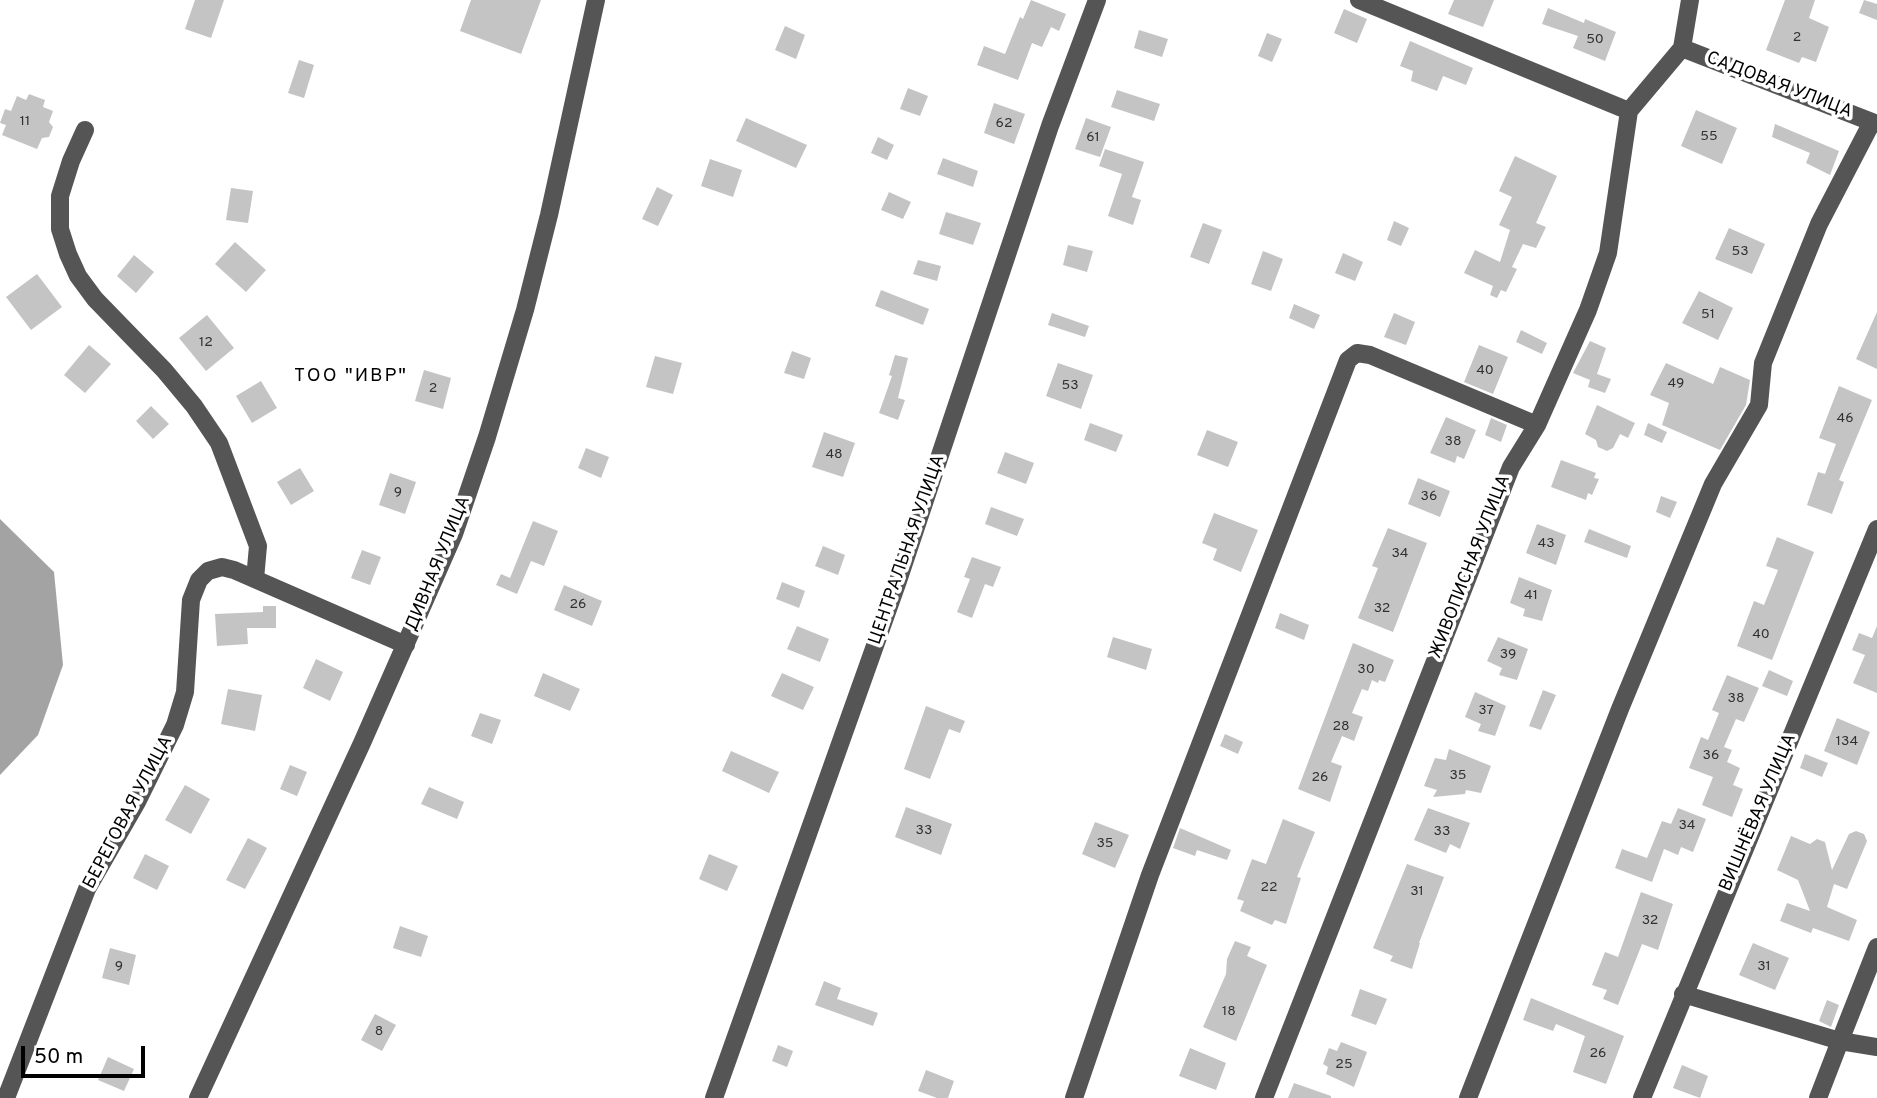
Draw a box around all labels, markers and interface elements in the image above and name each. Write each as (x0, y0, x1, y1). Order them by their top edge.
house number: 2 (1793, 30, 1801, 46)
house number: 50 (1586, 32, 1604, 48)
street label: САДОВАЯ УЛИЦА (1703, 48, 1855, 124)
house number: 11 (20, 114, 30, 130)
house number: 62 (996, 116, 1012, 132)
house number: 55 (1700, 129, 1718, 145)
house number: 61 (1086, 130, 1100, 146)
house number: 53 (1731, 244, 1749, 260)
house number: 51 (1701, 307, 1715, 323)
house number: 12 (199, 335, 213, 351)
house number: 40 (1476, 363, 1494, 379)
district label: ТОО "ИВР" (295, 366, 407, 388)
house number: 49 (1668, 376, 1684, 392)
house number: 53 (1061, 378, 1079, 394)
house number: 2 (429, 381, 437, 397)
house number: 46 (1836, 411, 1854, 427)
house number: 38 (1445, 434, 1461, 450)
house number: 48 (825, 447, 843, 463)
street label: ЦЕНТРАЛЬНАЯ УЛИЦА (865, 452, 951, 648)
street label: ЖИВОПИСНАЯ УЛИЦА (1426, 472, 1516, 662)
house number: 9 (394, 485, 402, 501)
house number: 36 (1421, 489, 1437, 505)
street label: ДИВНАЯ УЛИЦА (402, 493, 476, 635)
house number: 43 (1537, 536, 1555, 552)
house number: 34 (1391, 546, 1409, 562)
house number: 41 (1524, 588, 1538, 604)
house number: 26 (570, 597, 586, 613)
house number: 32 (1374, 601, 1390, 617)
house number: 40 (1752, 627, 1770, 643)
house number: 39 (1500, 647, 1516, 663)
house number: 30 (1357, 662, 1375, 678)
house number: 38 (1728, 691, 1744, 707)
house number: 37 (1478, 703, 1494, 719)
house number: 28 (1332, 719, 1350, 735)
street label: ВИШНЁВАЯ УЛИЦА (1716, 731, 1802, 895)
street label: БЕРЕГОВАЯ УЛИЦА (80, 733, 178, 893)
house number: 134 (1836, 734, 1858, 750)
house number: 36 (1703, 748, 1719, 764)
house number: 35 (1449, 768, 1467, 784)
house number: 26 (1312, 770, 1328, 786)
house number: 34 (1678, 818, 1696, 834)
house number: 33 (916, 823, 932, 839)
house number: 33 (1434, 824, 1450, 840)
house number: 35 (1096, 836, 1114, 852)
house number: 22 (1260, 880, 1278, 896)
house number: 31 (1410, 884, 1424, 900)
house number: 32 (1642, 913, 1658, 929)
house number: 9 (115, 959, 123, 975)
house number: 31 (1757, 959, 1771, 975)
house number: 18 (1222, 1004, 1236, 1020)
house number: 8 (375, 1024, 383, 1040)
scale bar (24, 1032, 149, 1076)
text: 50 m (34, 1044, 83, 1071)
house number: 26 (1590, 1046, 1606, 1062)
house number: 25 (1335, 1057, 1353, 1073)

